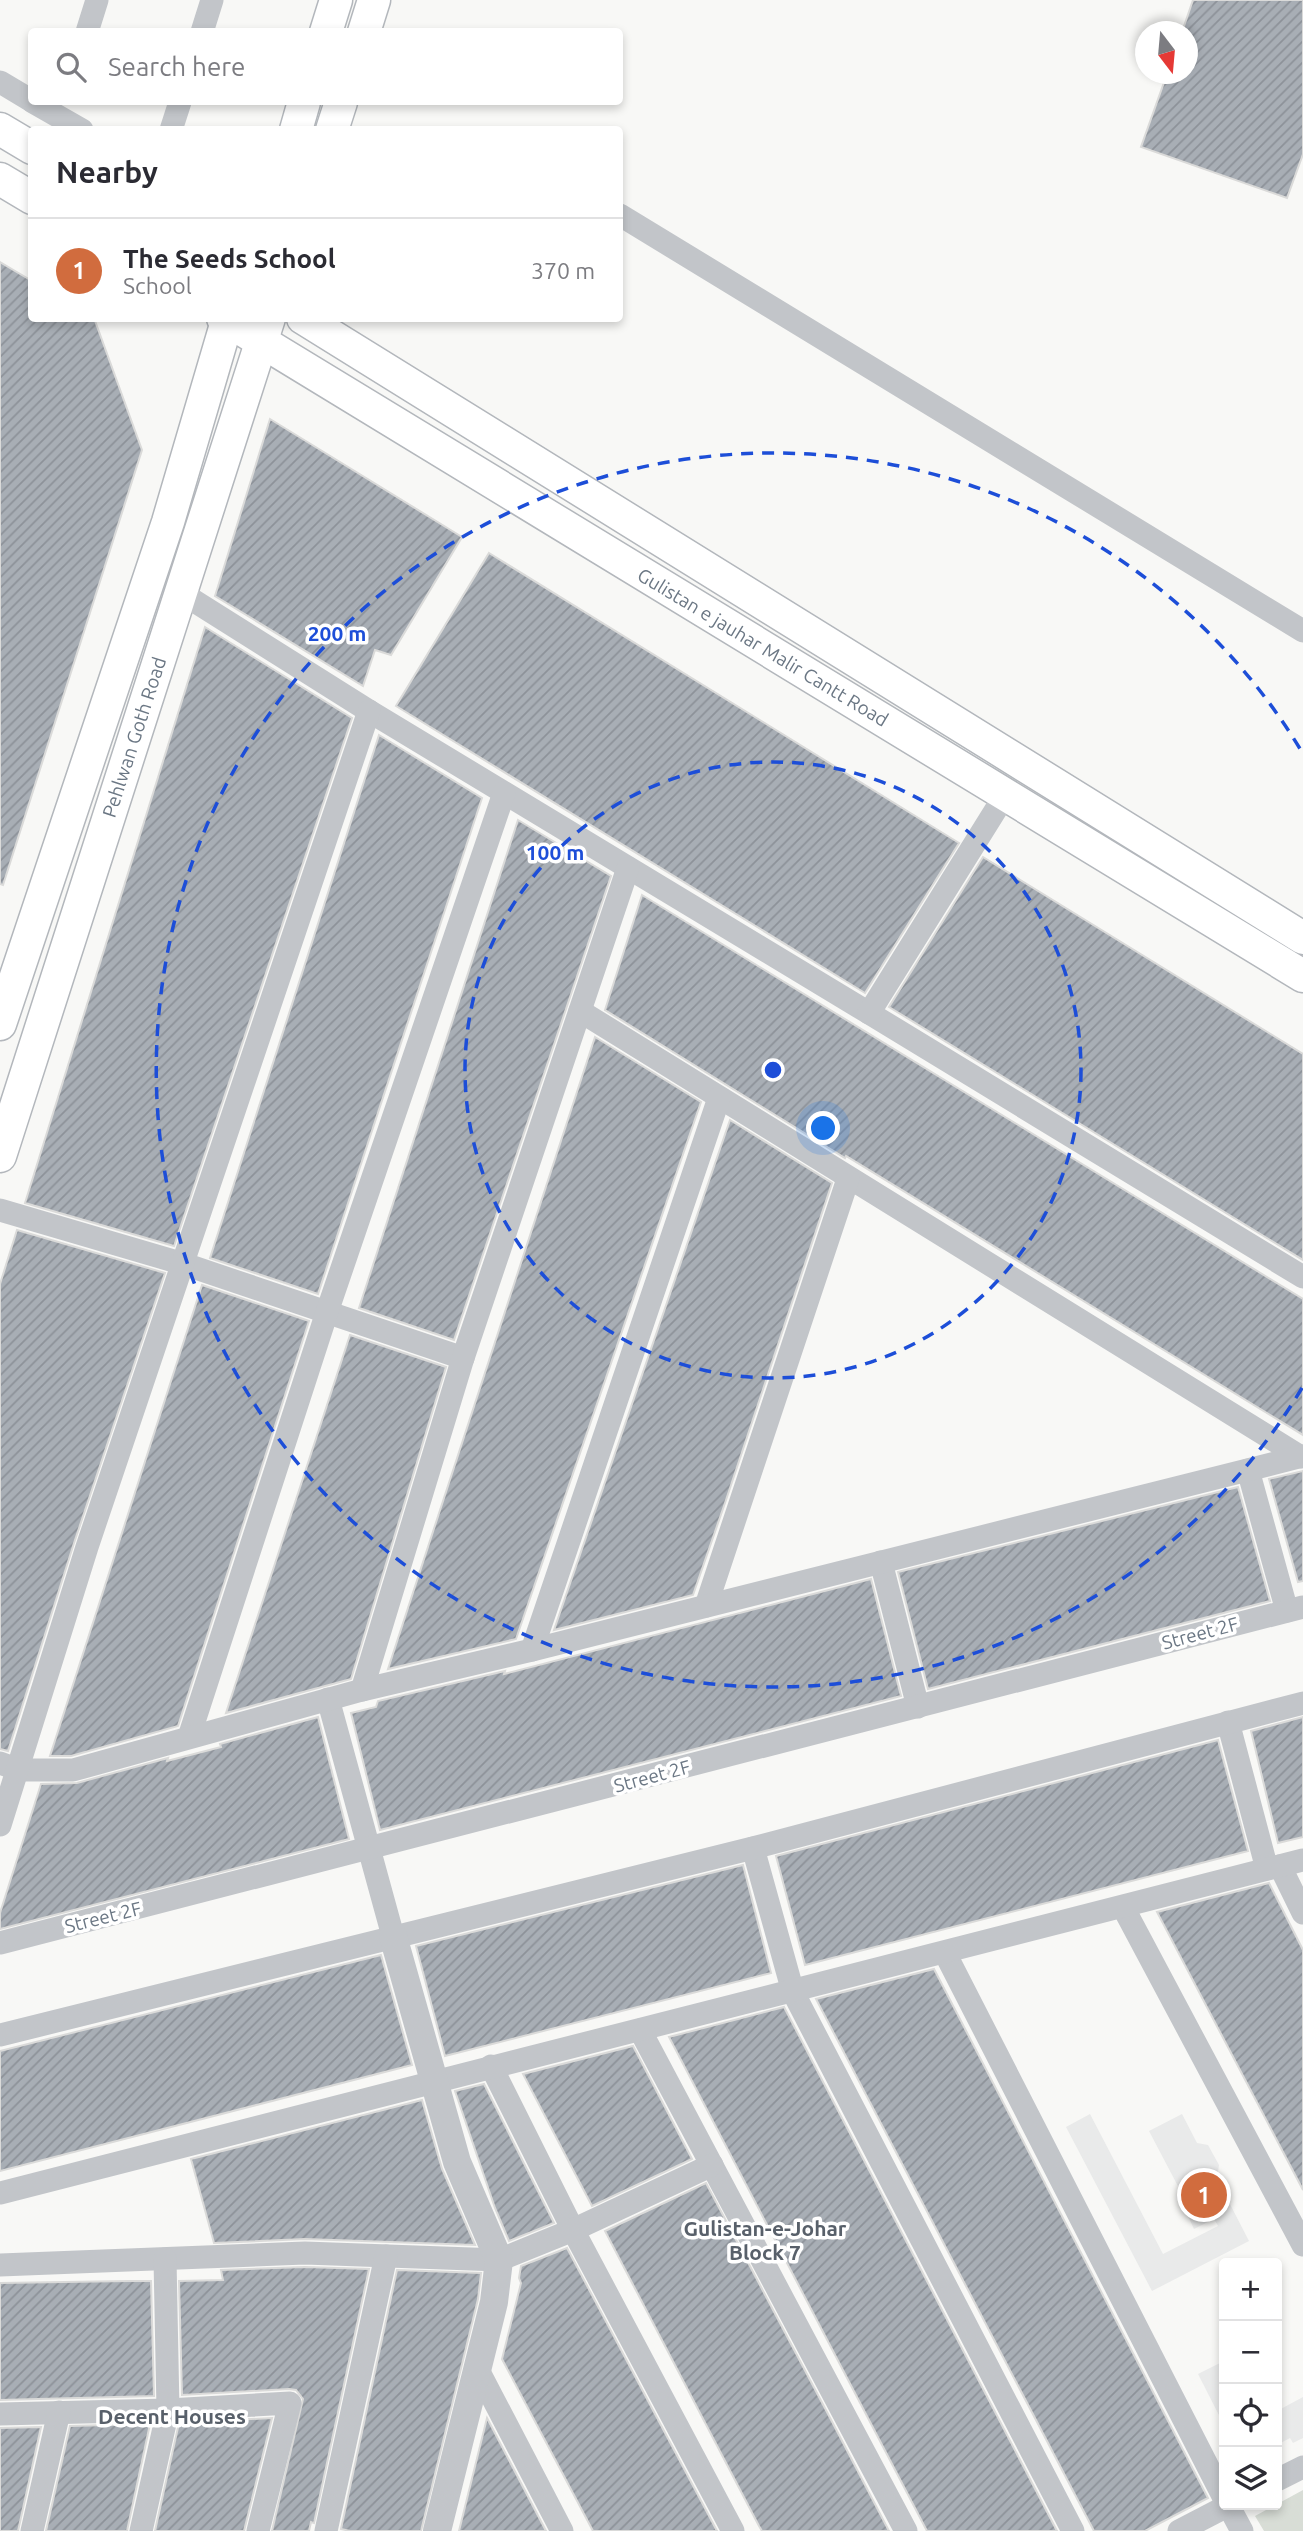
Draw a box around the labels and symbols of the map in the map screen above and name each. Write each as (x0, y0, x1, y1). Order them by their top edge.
north arrow (1135, 21, 1198, 84)
street label: Gulistan e jauhar Malir Cantt Road (634, 563, 892, 731)
text: 200 m (308, 621, 366, 645)
street label: Pehlwan Goth Road (98, 654, 170, 820)
text: 100 m (526, 840, 584, 864)
centre of rings (761, 1058, 785, 1082)
your location (806, 1111, 840, 1145)
street label: Street 2F (1159, 1612, 1241, 1654)
street label: Street 2F (611, 1755, 693, 1797)
street label: Street 2F (62, 1897, 144, 1937)
pin: 1 (1181, 2169, 1227, 2221)
district label: Gulistan-e-Johar Block 7 (684, 2216, 847, 2264)
district label: Decent Houses (98, 2404, 246, 2428)

